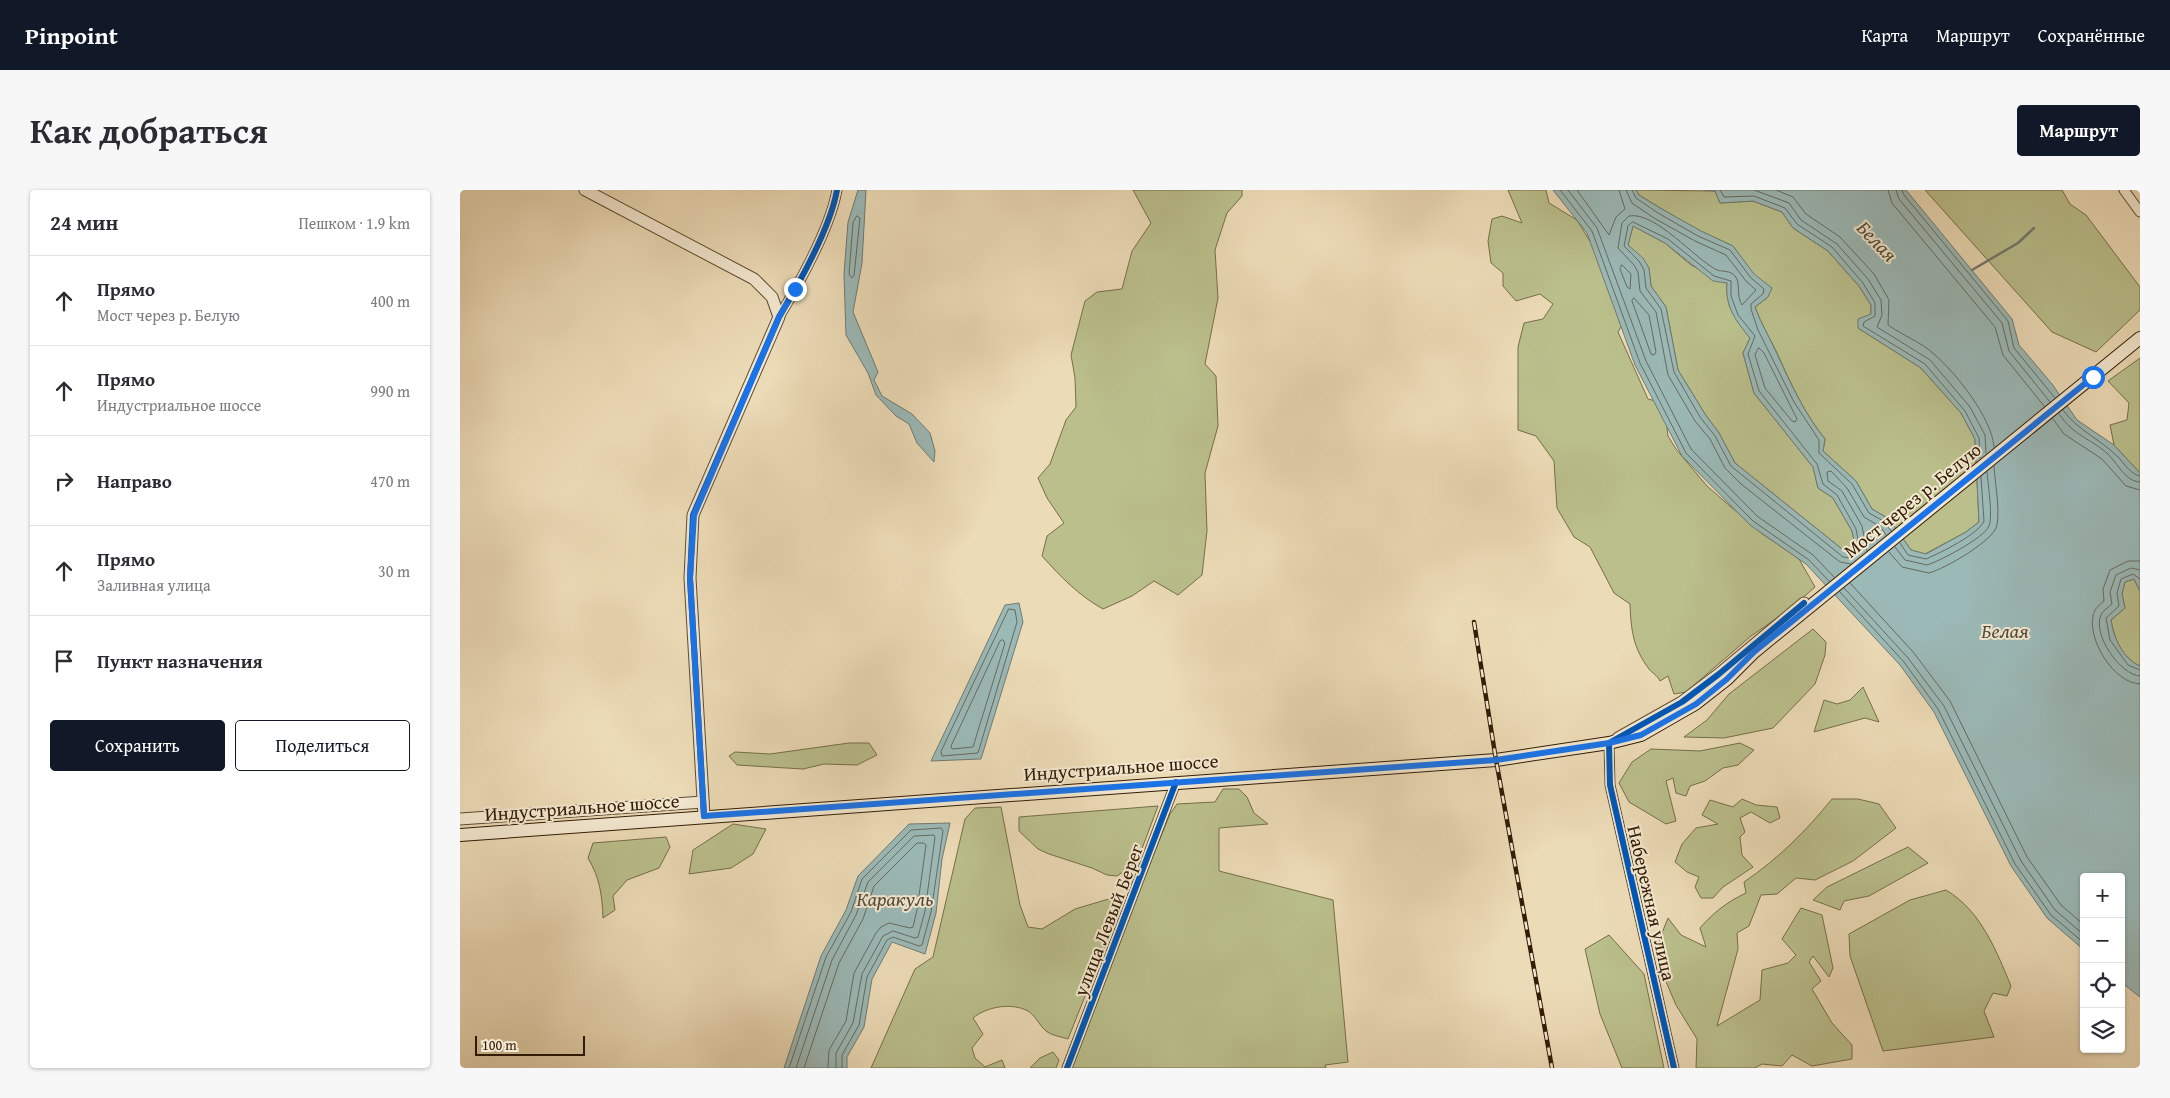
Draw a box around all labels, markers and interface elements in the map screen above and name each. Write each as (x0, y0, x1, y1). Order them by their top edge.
text: Pinpoint (25, 18, 118, 53)
text: Карта (1862, 22, 1908, 49)
text: Маршрут (1936, 22, 2010, 49)
text: Сохранённые (2038, 22, 2145, 49)
text: Как добраться (30, 105, 268, 156)
button: Маршрут (2017, 105, 2140, 156)
text: 24 мин (50, 207, 118, 238)
text: Пешком · 1.9 km (298, 211, 410, 235)
water label: Белая (1850, 213, 1904, 268)
text: Прямо (97, 275, 155, 303)
route end (784, 278, 807, 301)
icon: ahead (50, 287, 78, 315)
text: 400 m (370, 289, 410, 313)
text: Мост через р. Белую (97, 303, 240, 327)
text: Прямо (97, 365, 155, 393)
route start (2082, 366, 2105, 389)
icon: ahead (50, 377, 78, 405)
text: 990 m (370, 379, 410, 403)
text: Индустриальное шоссе (97, 393, 261, 417)
street label: Мост через р. Белую (1837, 436, 1987, 564)
icon: right (50, 467, 78, 495)
text: Направо (97, 467, 172, 495)
text: 470 m (370, 469, 410, 493)
text: Прямо (97, 545, 155, 573)
icon: ahead (50, 557, 78, 585)
text: 30 m (378, 559, 410, 583)
text: Заливная улица (97, 573, 211, 597)
water label: Белая (1981, 616, 2029, 645)
icon: arrive (50, 647, 78, 675)
text: Пункт назначения (97, 647, 263, 675)
button: Сохранить (50, 720, 225, 771)
button: Поделиться (235, 720, 410, 771)
street label: Индустриальное шоссе (1023, 746, 1219, 788)
street label: Индустриальное шоссе (484, 786, 680, 828)
street label: Набережная улица (1621, 823, 1683, 983)
street label: улица Левый Берег (1066, 840, 1150, 1001)
map controls (2080, 873, 2125, 1053)
button: + (2080, 873, 2125, 918)
water label: Каракуль (857, 884, 933, 913)
button: − (2080, 918, 2125, 963)
button: locate (2080, 963, 2125, 1008)
button: layers (2080, 1008, 2125, 1053)
scale bar (475, 1033, 585, 1056)
text: 100 m (482, 1035, 517, 1055)

